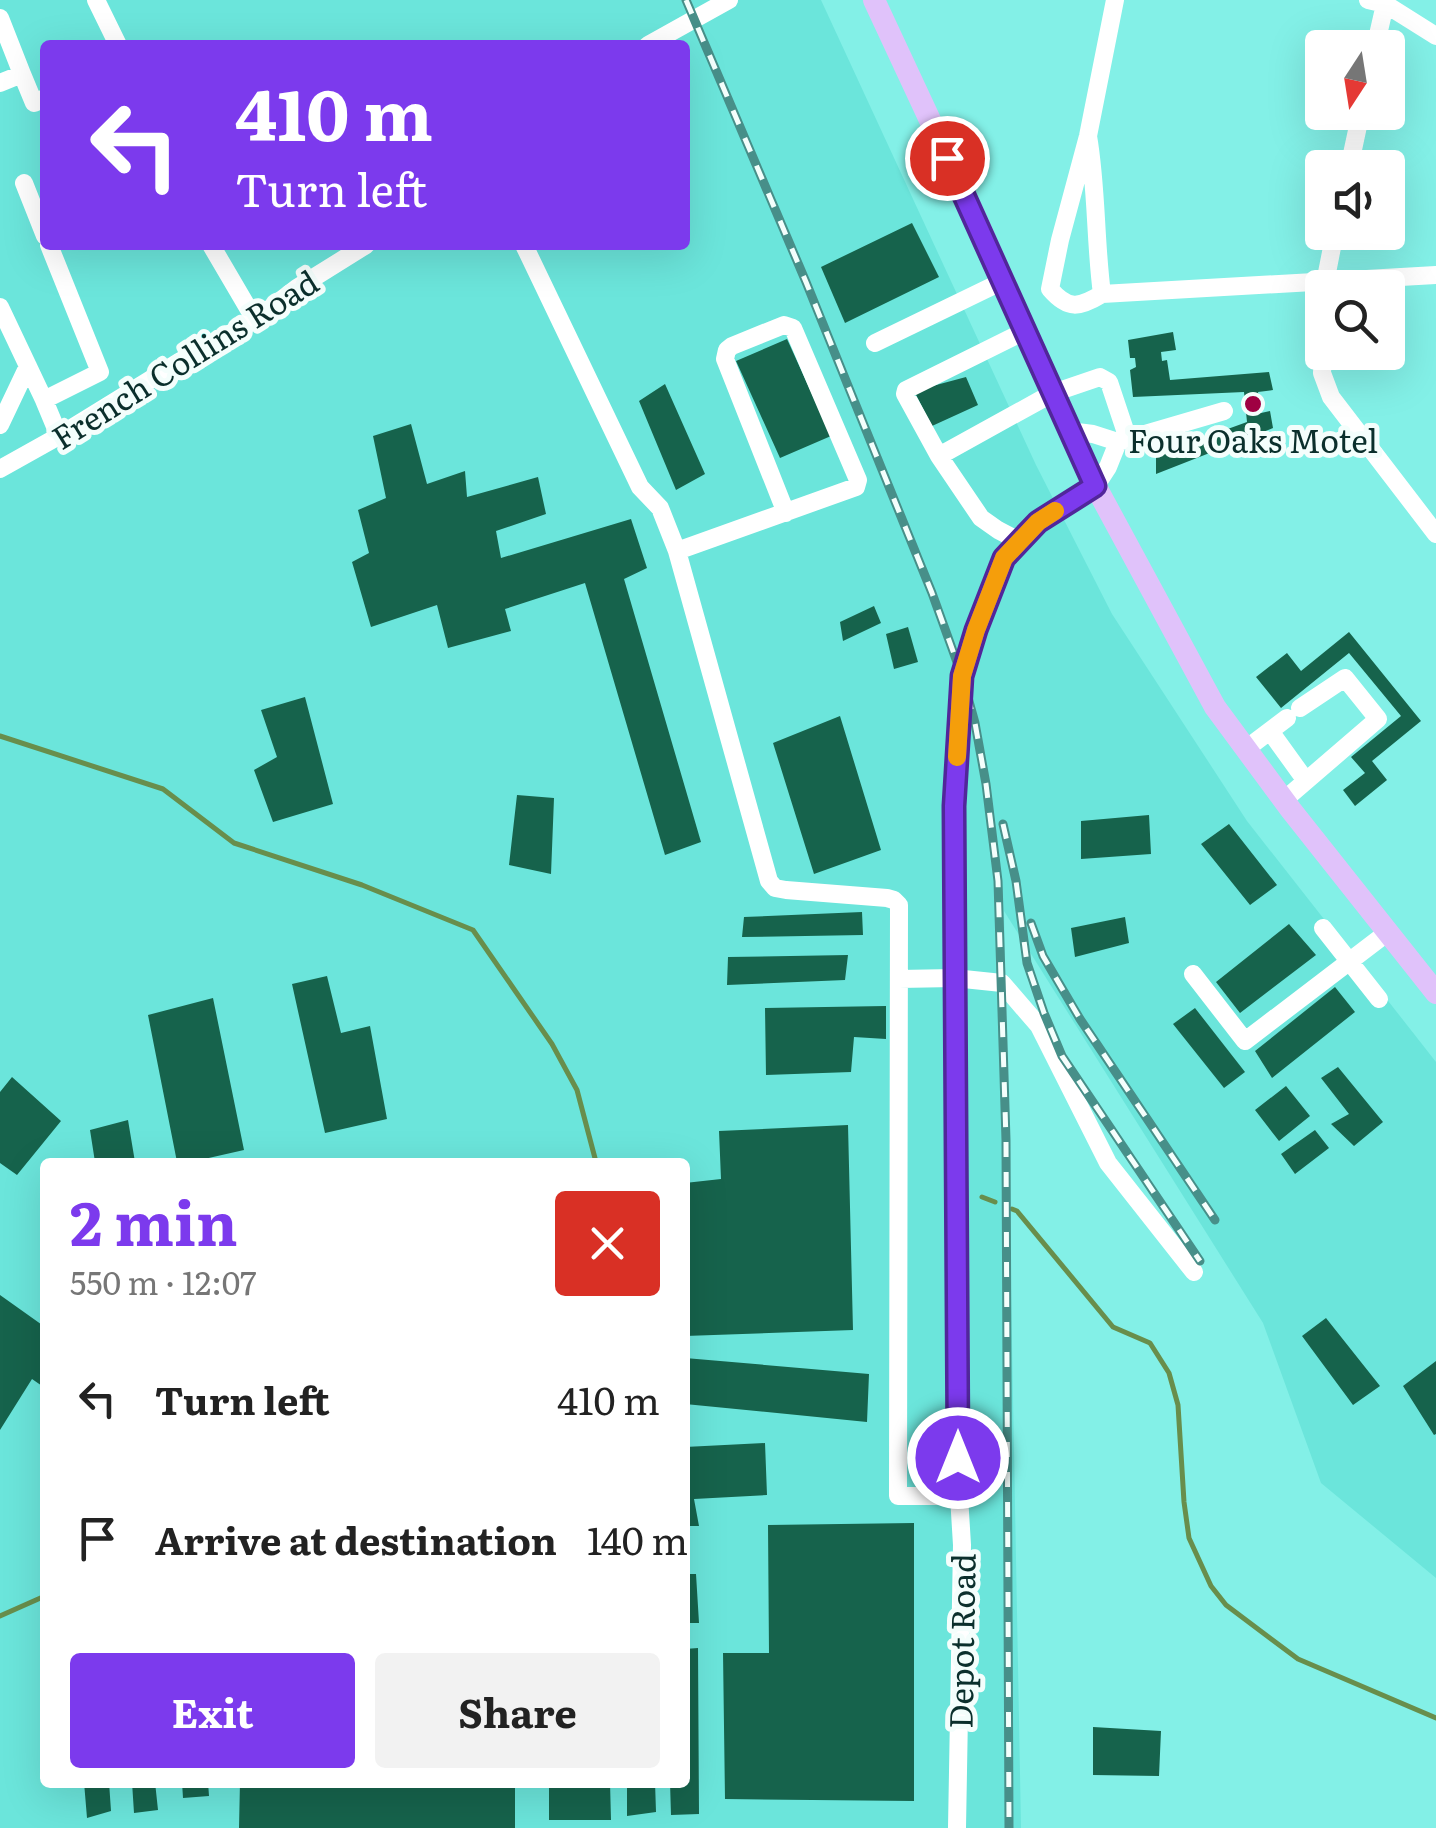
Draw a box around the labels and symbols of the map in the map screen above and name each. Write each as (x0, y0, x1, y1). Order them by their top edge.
north arrow (1305, 30, 1405, 130)
pin (905, 116, 990, 201)
street label: French Collins Road (41, 256, 327, 460)
marker: Four Oaks Motel (1242, 393, 1264, 415)
place label: Four Oaks Motel (1128, 415, 1378, 463)
position arrow (906, 1406, 1010, 1510)
street label: Depot Road (934, 1553, 986, 1729)

